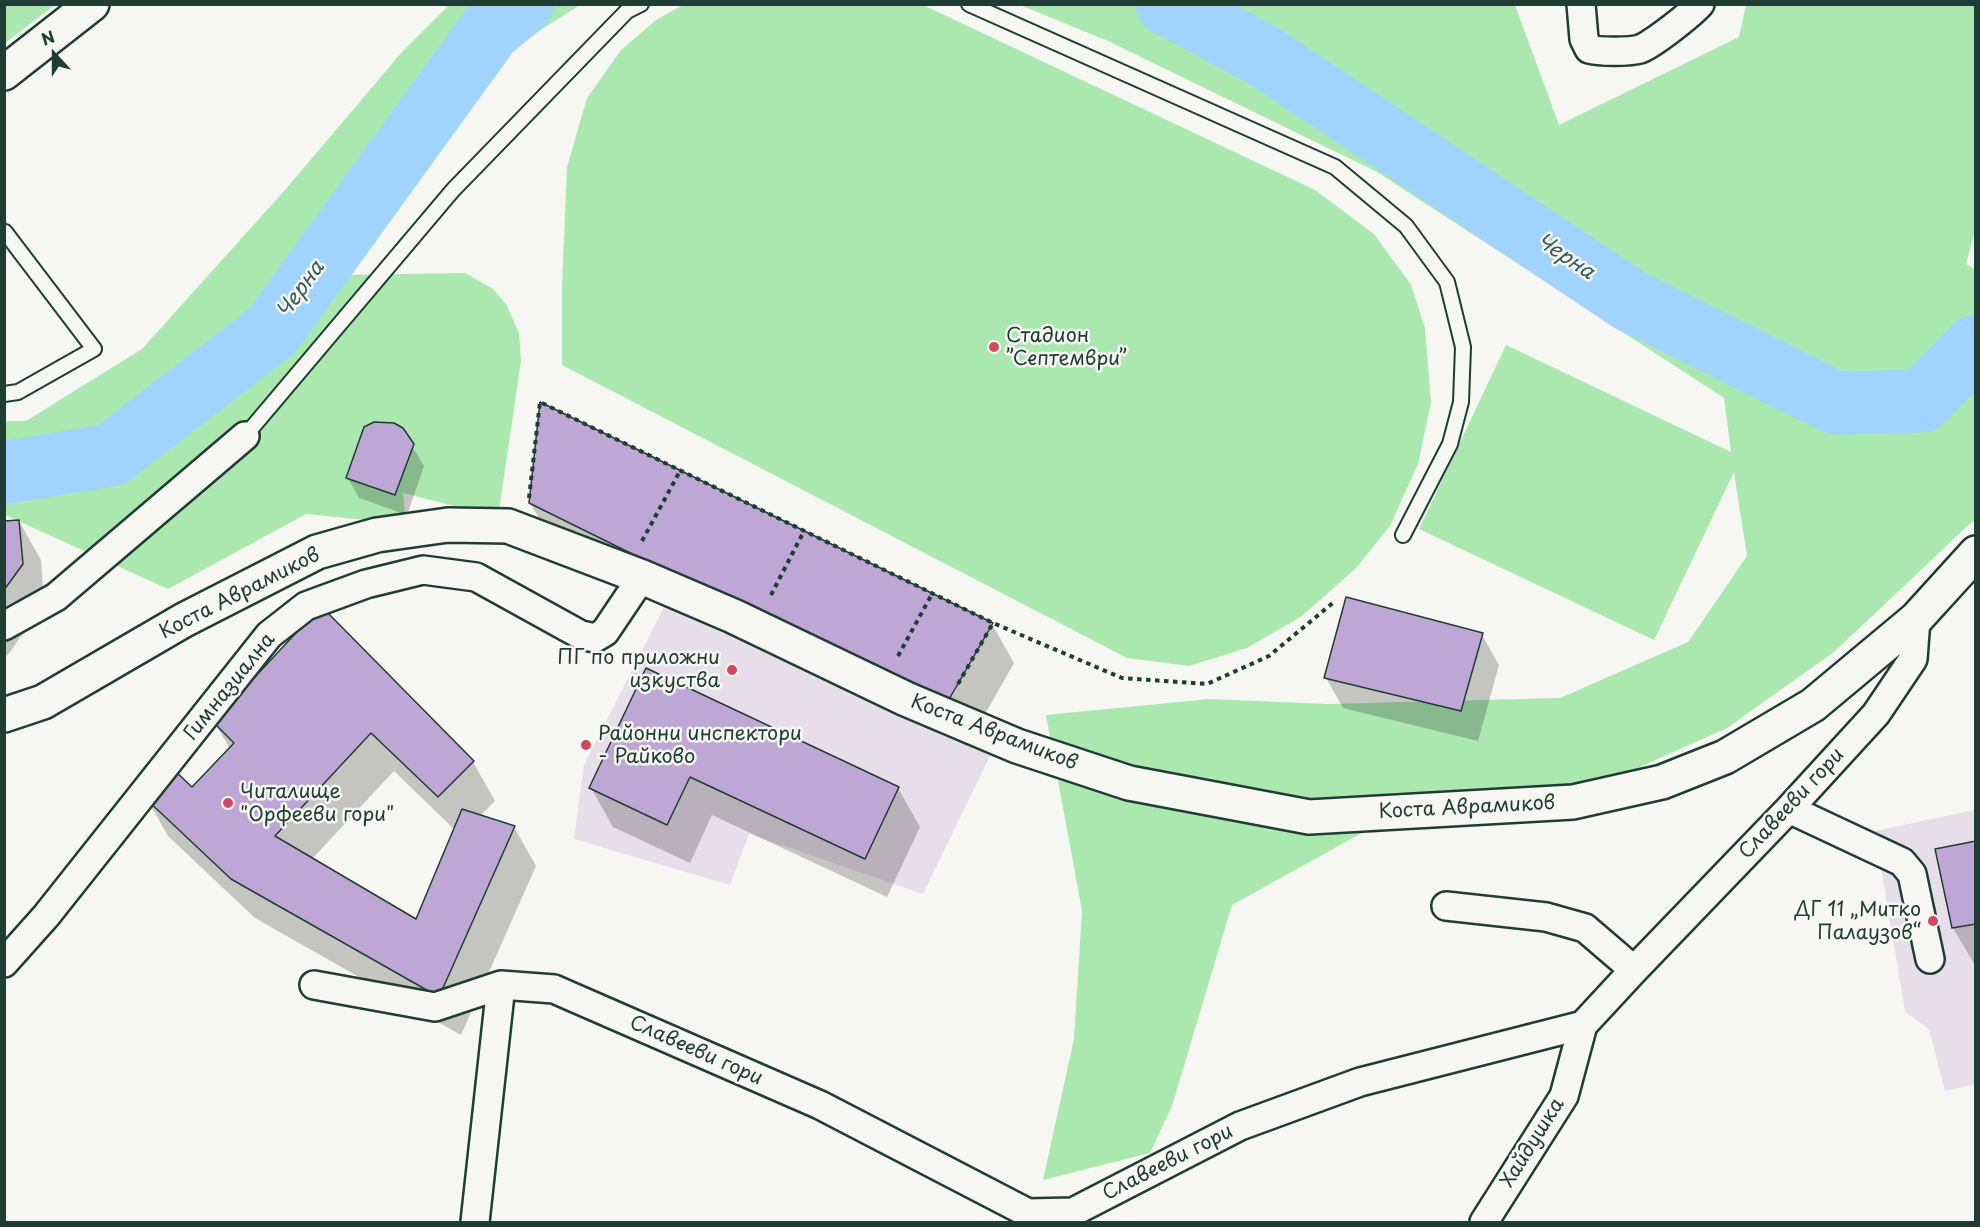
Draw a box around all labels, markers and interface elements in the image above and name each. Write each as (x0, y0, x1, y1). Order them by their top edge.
north arrow (24, 24, 84, 84)
text: N (37, 24, 58, 51)
water label: Черна (1531, 228, 1599, 286)
water label: Черна (272, 256, 330, 324)
place label: Стадион ”Септември” (1006, 324, 1127, 371)
marker: Стадион ”Септември” (987, 340, 1001, 354)
street label: Коста Аврамиков (156, 543, 324, 645)
street label: Гимназиална (179, 628, 281, 746)
place label: ПГ по приложни изкуства (557, 646, 720, 693)
marker: ПГ по приложни изкуства (725, 663, 739, 677)
street label: Коста Аврамиков (907, 690, 1081, 776)
place label: Районни инспектори - Райково (598, 722, 802, 769)
marker: Районни инспектори - Райково (579, 738, 593, 752)
street label: Славееви гори (1734, 743, 1850, 865)
place label: Читалище "Орфееви гори" (240, 780, 394, 827)
street label: Коста Аврамиков (1378, 791, 1556, 825)
marker: Читалище "Орфееви гори" (221, 796, 235, 810)
place label: ДГ 11 „Митко Палаузов“ (1795, 898, 1921, 945)
marker: ДГ 11 „Митко Палаузов“ (1926, 914, 1940, 928)
street label: Славееви гори (626, 1011, 766, 1091)
street label: Хайдушка (1496, 1094, 1570, 1192)
street label: Славееви гори (1099, 1120, 1237, 1206)

